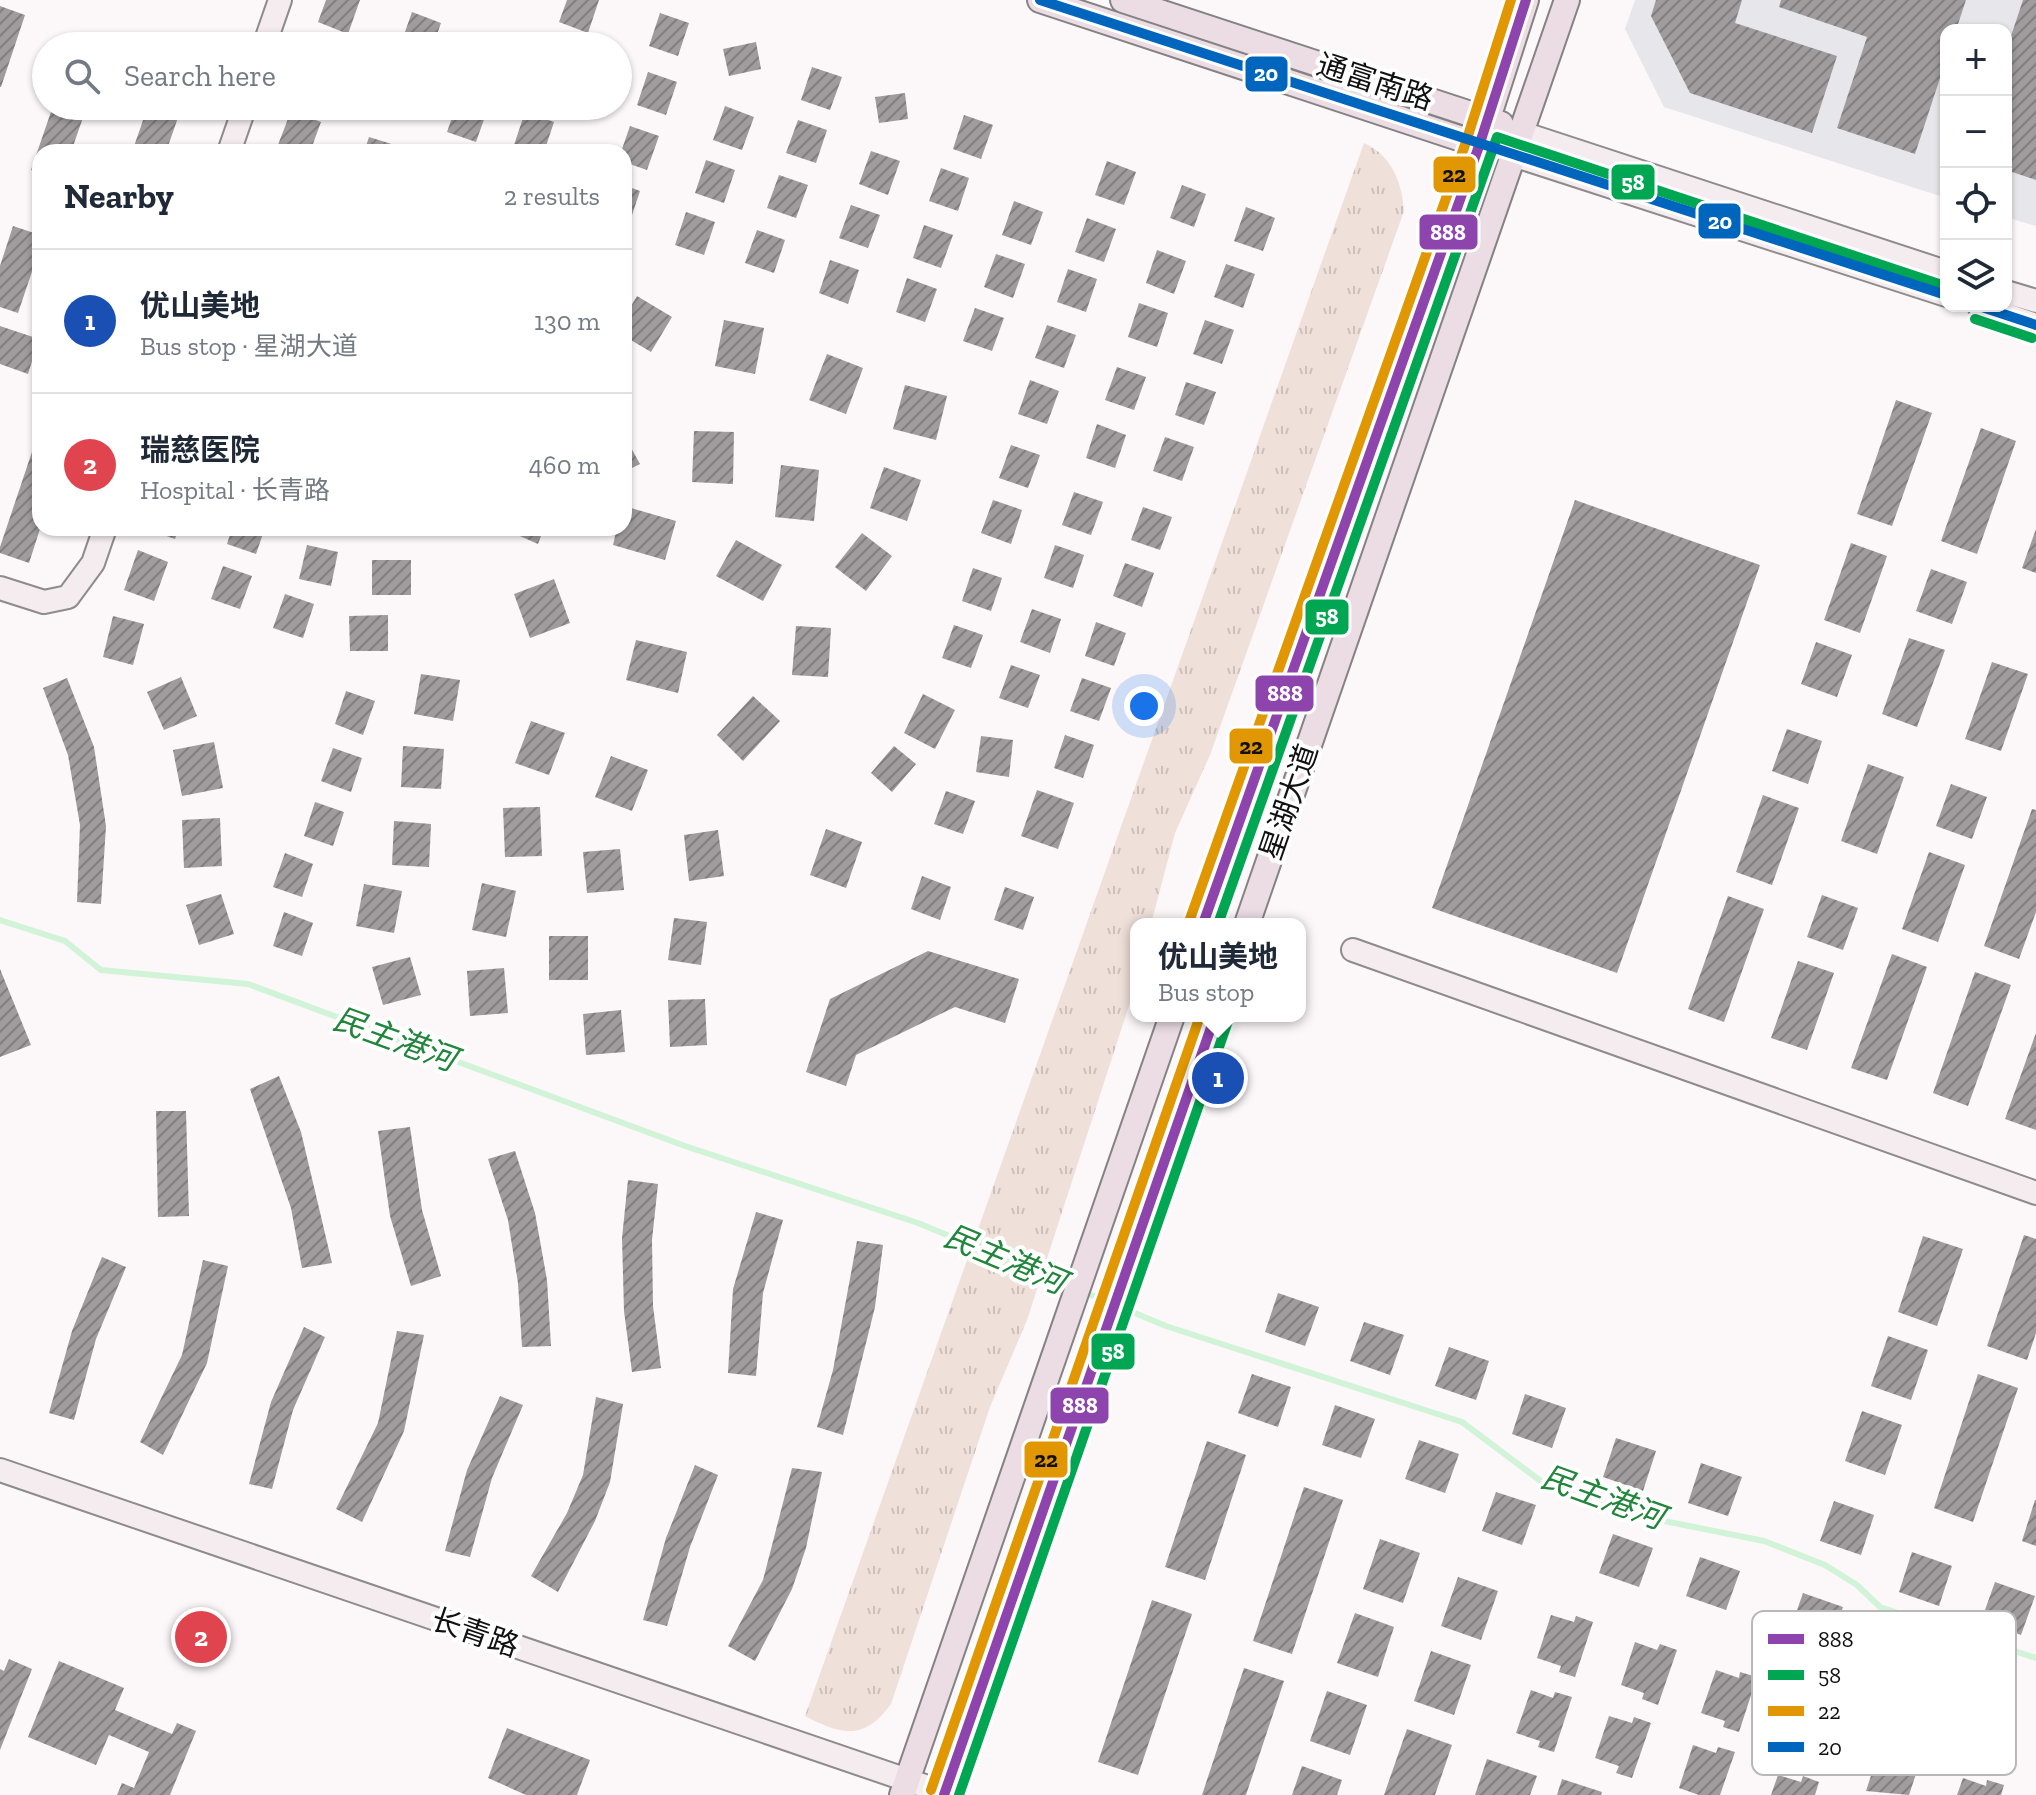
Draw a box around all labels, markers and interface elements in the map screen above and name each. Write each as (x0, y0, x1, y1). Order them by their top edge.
map controls (1940, 24, 2012, 312)
button: + (1940, 24, 2012, 96)
search box (32, 32, 632, 120)
street label: 通富南路 (1312, 46, 1438, 118)
icon: search (60, 54, 104, 98)
line badge: 20 (1244, 55, 1289, 93)
text: Search here (124, 58, 276, 94)
text: 20 (1254, 60, 1278, 87)
button: − (1940, 96, 2012, 168)
line badge: 22 (1432, 155, 1477, 194)
text: 22 (1442, 161, 1466, 188)
line badge: 58 (1610, 163, 1656, 201)
button: locate (1940, 168, 2012, 240)
text: 58 (1621, 169, 1645, 196)
text: Nearby (64, 176, 174, 217)
text: 2 results (504, 180, 600, 212)
line badge: 20 (1697, 202, 1742, 240)
text: 20 (1708, 208, 1732, 235)
line badge: 888 (1418, 213, 1479, 251)
text: 888 (1430, 219, 1466, 246)
button: layers (1940, 240, 2012, 312)
text: 优山美地 (140, 288, 260, 324)
text: 1 (85, 305, 95, 337)
text: 130 m (534, 305, 600, 337)
text: Bus stop · 星湖大道 (140, 330, 358, 362)
text: 瑞慈医院 (140, 432, 260, 468)
text: 2 (83, 449, 97, 481)
text: 460 m (529, 449, 600, 481)
text: Hospital · 长青路 (140, 474, 330, 506)
line badge: 58 (1304, 598, 1350, 636)
text: 58 (1315, 603, 1339, 630)
line badge: 888 (1254, 674, 1315, 713)
text: 888 (1267, 680, 1303, 707)
your location (1124, 686, 1164, 726)
line badge: 22 (1228, 727, 1274, 765)
text: 22 (1239, 733, 1263, 760)
street label: 星湖大道 (1252, 739, 1326, 865)
popup (1130, 918, 1306, 1022)
text: 优山美地 (1158, 939, 1278, 975)
text: Bus stop (1158, 976, 1254, 1008)
water label: 民主港河 (328, 999, 467, 1081)
pin: 1 (1192, 1048, 1244, 1108)
water label: 民主港河 (939, 1217, 1077, 1304)
line badge: 58 (1090, 1332, 1136, 1371)
text: 58 (1101, 1338, 1125, 1365)
line badge: 888 (1049, 1386, 1110, 1425)
text: 888 (1062, 1392, 1098, 1419)
line badge: 22 (1023, 1440, 1069, 1479)
text: 22 (1034, 1446, 1058, 1473)
water label: 民主港河 (1536, 1457, 1675, 1539)
street label: 长青路 (427, 1601, 523, 1665)
pin: 2 (175, 1607, 227, 1667)
legend (1752, 1611, 2016, 1775)
text: 888 (1818, 1626, 1854, 1653)
text: 58 (1818, 1662, 1841, 1689)
text: 22 (1818, 1698, 1841, 1725)
text: 20 (1818, 1734, 1842, 1761)

